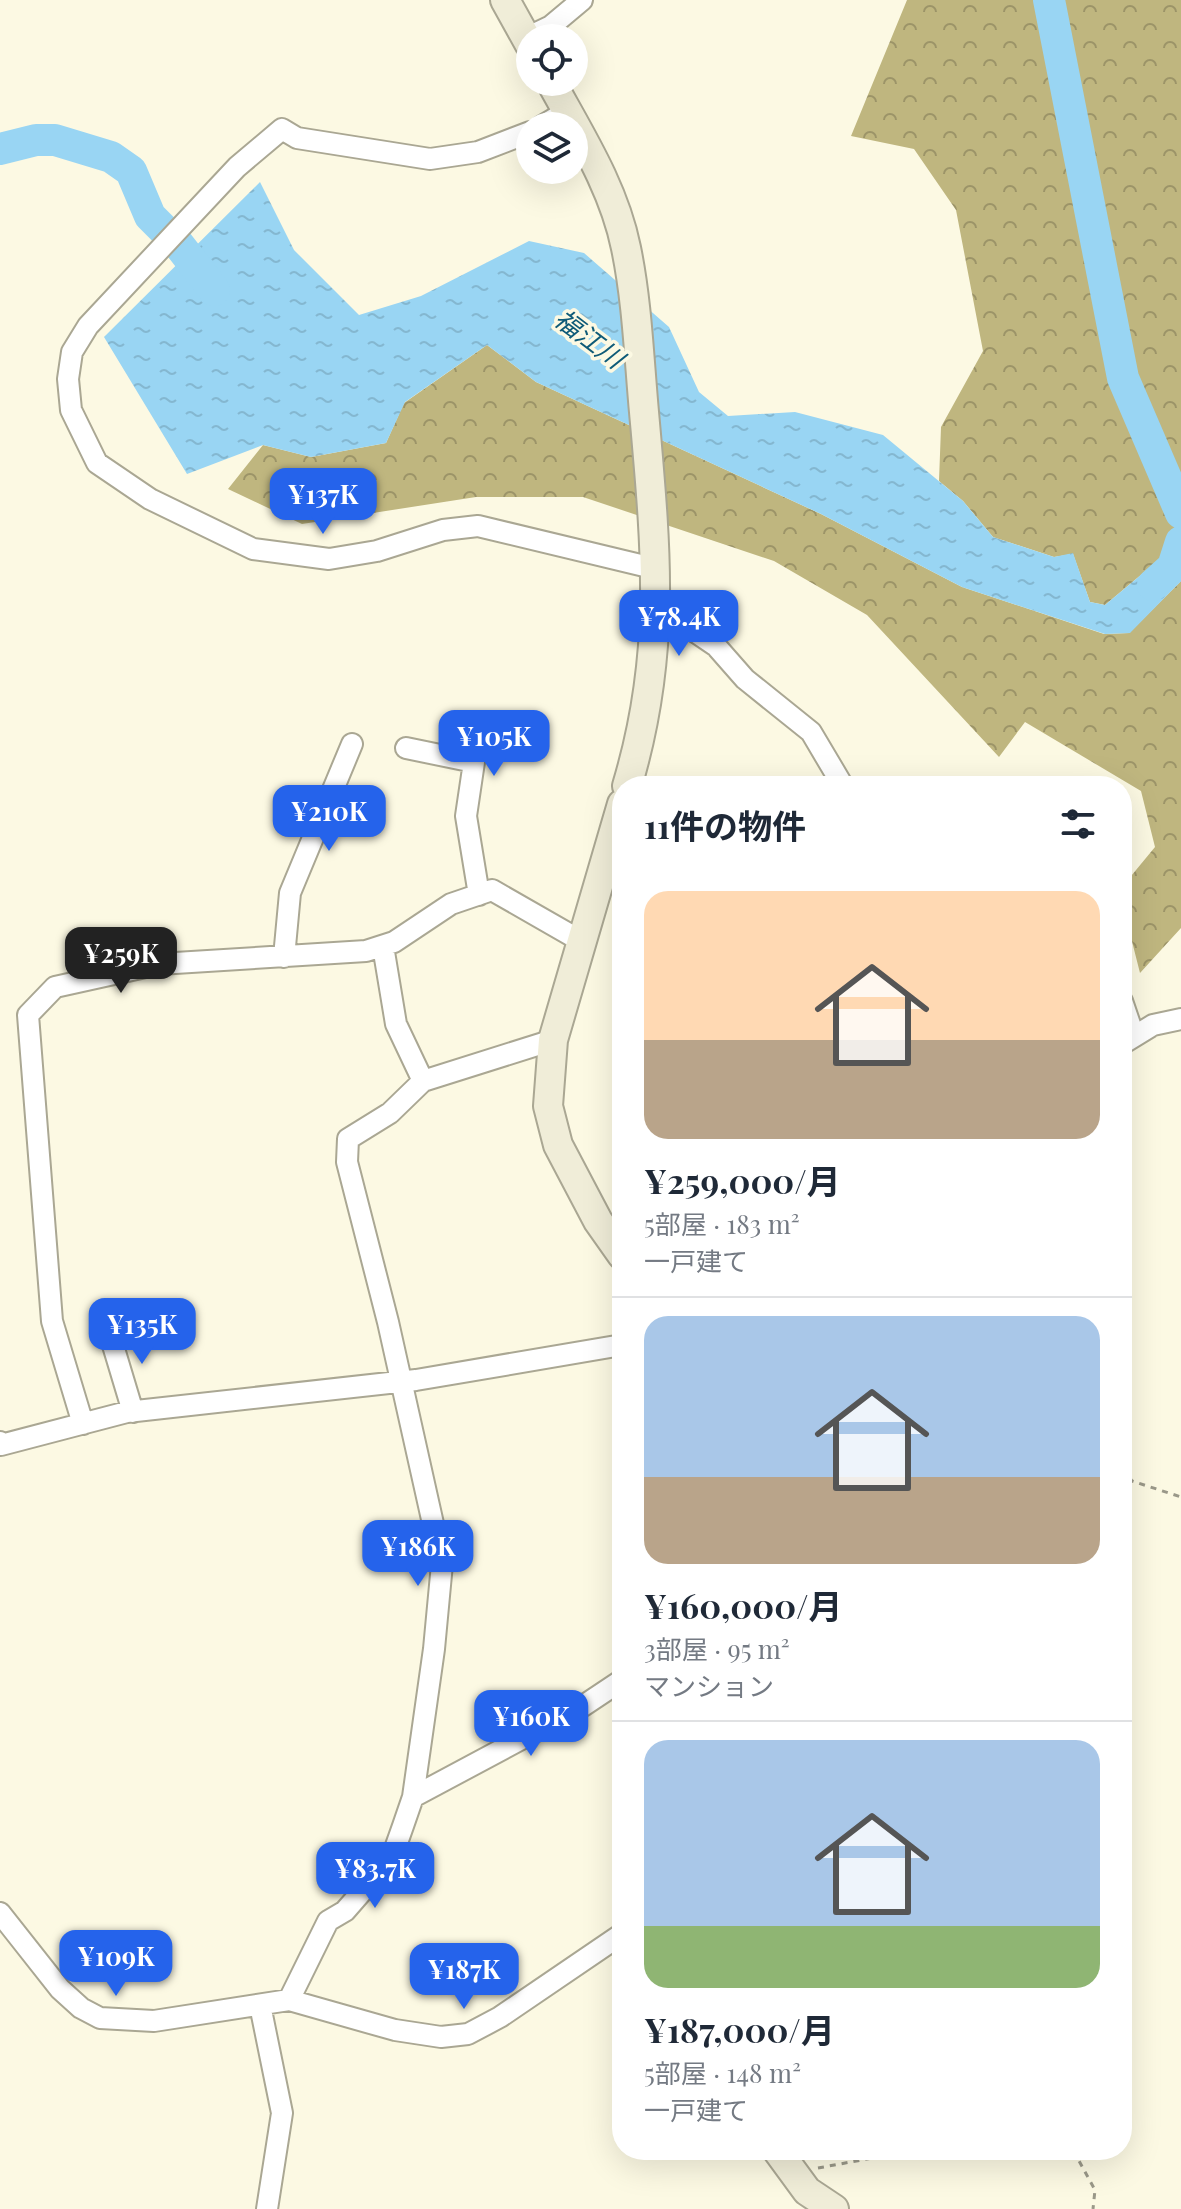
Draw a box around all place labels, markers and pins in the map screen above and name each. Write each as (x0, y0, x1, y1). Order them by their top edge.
pin: ¥137K (267, 468, 379, 536)
pin: ¥78.4K (614, 590, 744, 658)
pin: ¥105K (438, 710, 550, 778)
pin: ¥210K (273, 785, 385, 853)
pin: ¥259K (65, 927, 177, 995)
pin: ¥135K (86, 1298, 198, 1366)
pin: ¥186K (362, 1520, 474, 1588)
pin: ¥160K (475, 1690, 587, 1758)
pin: ¥83.7K (310, 1842, 440, 1910)
pin: ¥109K (60, 1930, 172, 1998)
pin: ¥187K (408, 1943, 520, 2011)

